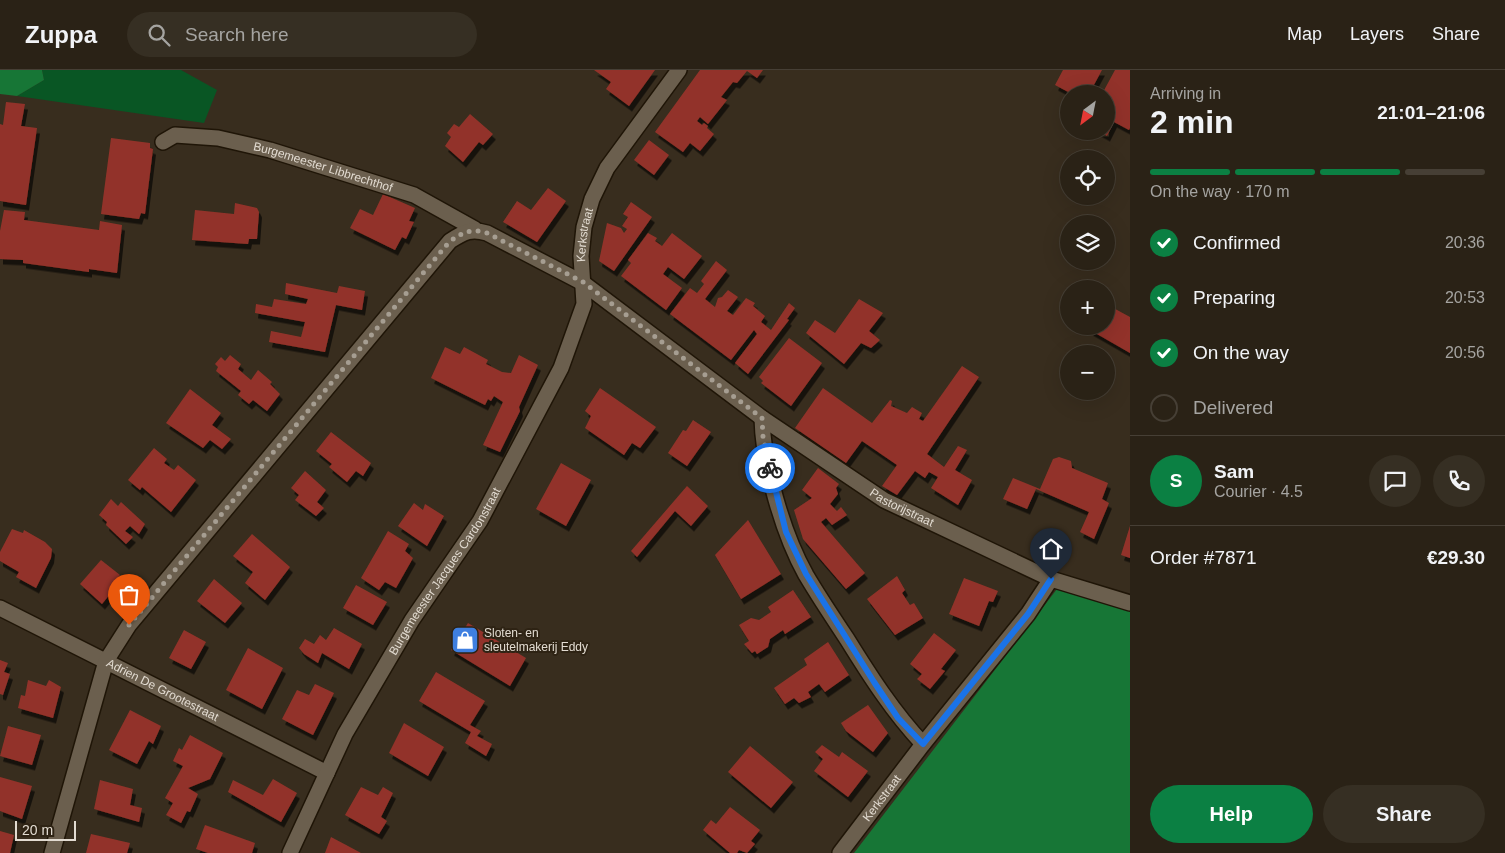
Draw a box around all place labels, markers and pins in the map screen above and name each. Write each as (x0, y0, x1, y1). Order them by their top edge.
pin (1030, 528, 1072, 579)
pin (108, 574, 150, 625)
shop icon: Sloten- en sleutelmakerij Eddy (450, 625, 480, 655)
place label: Sloten- en sleutelmakerij Eddy (484, 626, 588, 654)

